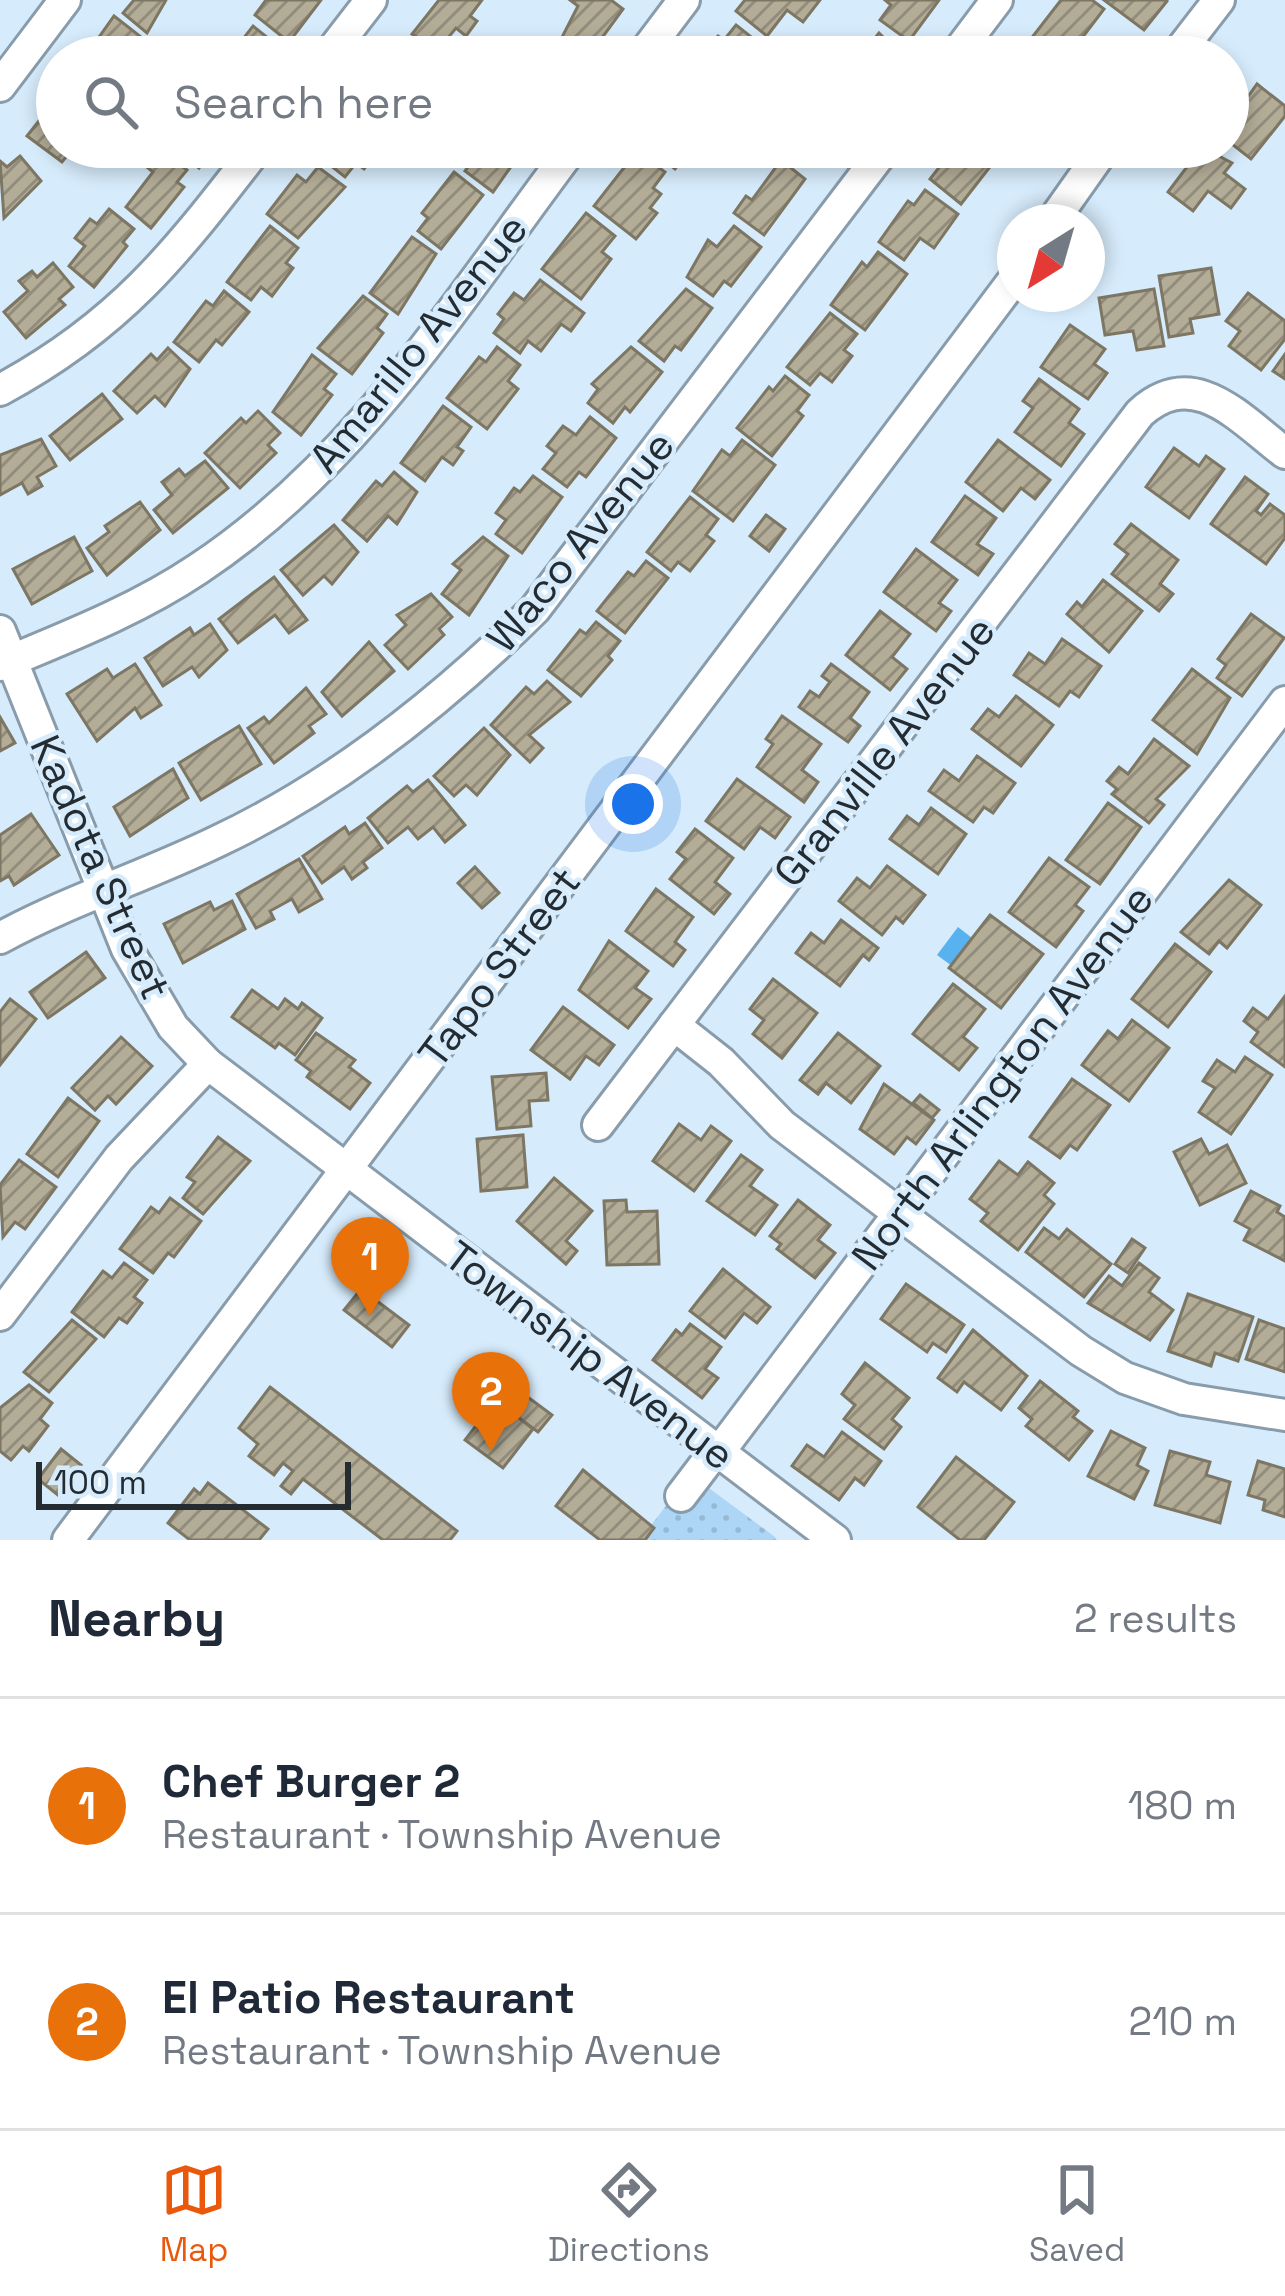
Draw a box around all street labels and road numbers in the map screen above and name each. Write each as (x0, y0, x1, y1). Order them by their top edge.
street label: Amarillo Avenue (298, 203, 539, 484)
street label: Waco Avenue (475, 420, 686, 663)
street label: Granville Avenue (762, 605, 1007, 897)
street label: Kadota Street (19, 727, 182, 1008)
street label: Tapo Street (407, 857, 592, 1078)
street label: North Arlington Avenue (840, 874, 1165, 1281)
street label: Township Avenue (434, 1229, 745, 1482)

